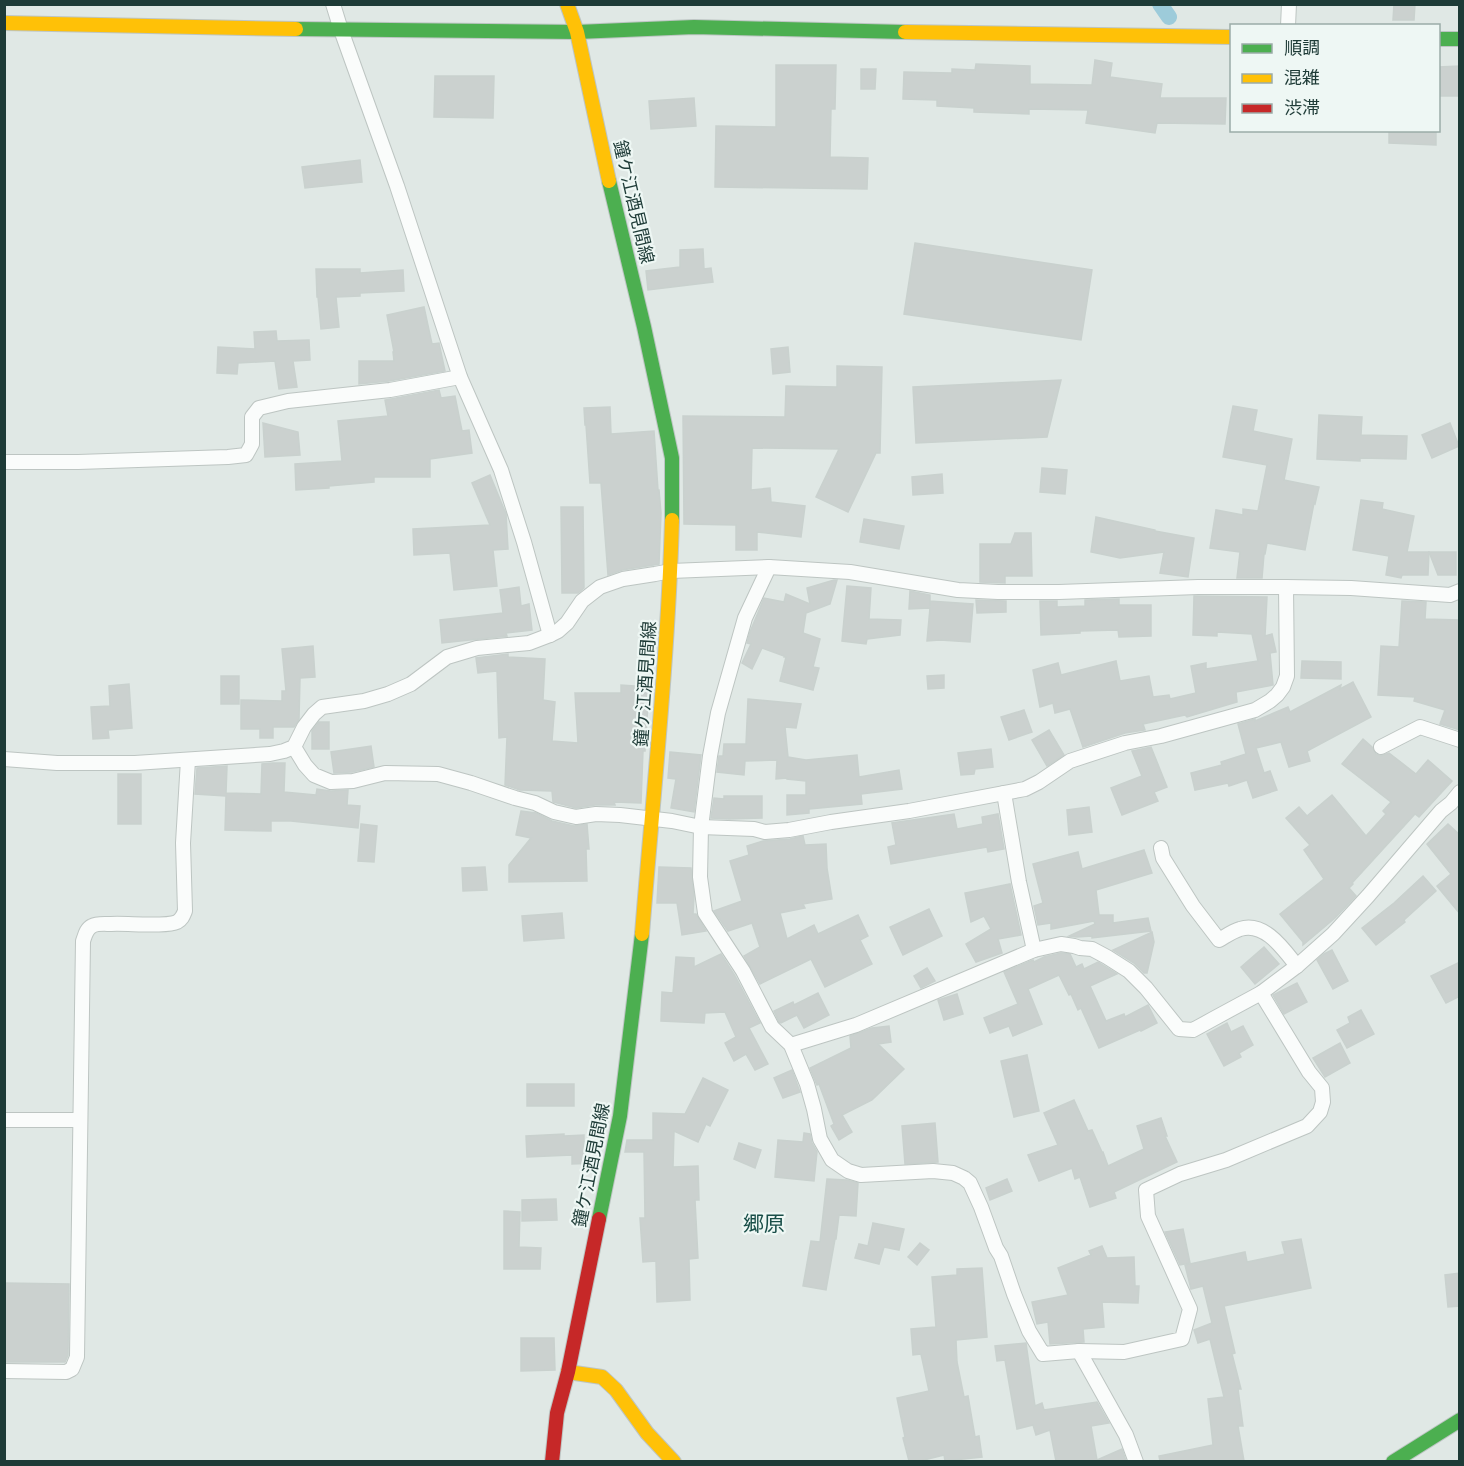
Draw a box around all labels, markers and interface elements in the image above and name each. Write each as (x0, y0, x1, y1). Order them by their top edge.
legend (1230, 24, 1440, 132)
text: 順調 (1284, 36, 1320, 59)
text: 混雑 (1284, 66, 1320, 89)
text: 渋滞 (1284, 96, 1320, 119)
street label: 鐘ケ江酒見間線 (609, 138, 659, 266)
street label: 鐘ケ江酒見間線 (629, 620, 661, 748)
street label: 鐘ケ江酒見間線 (568, 1101, 614, 1229)
district label: 郷原 (743, 1209, 785, 1237)

